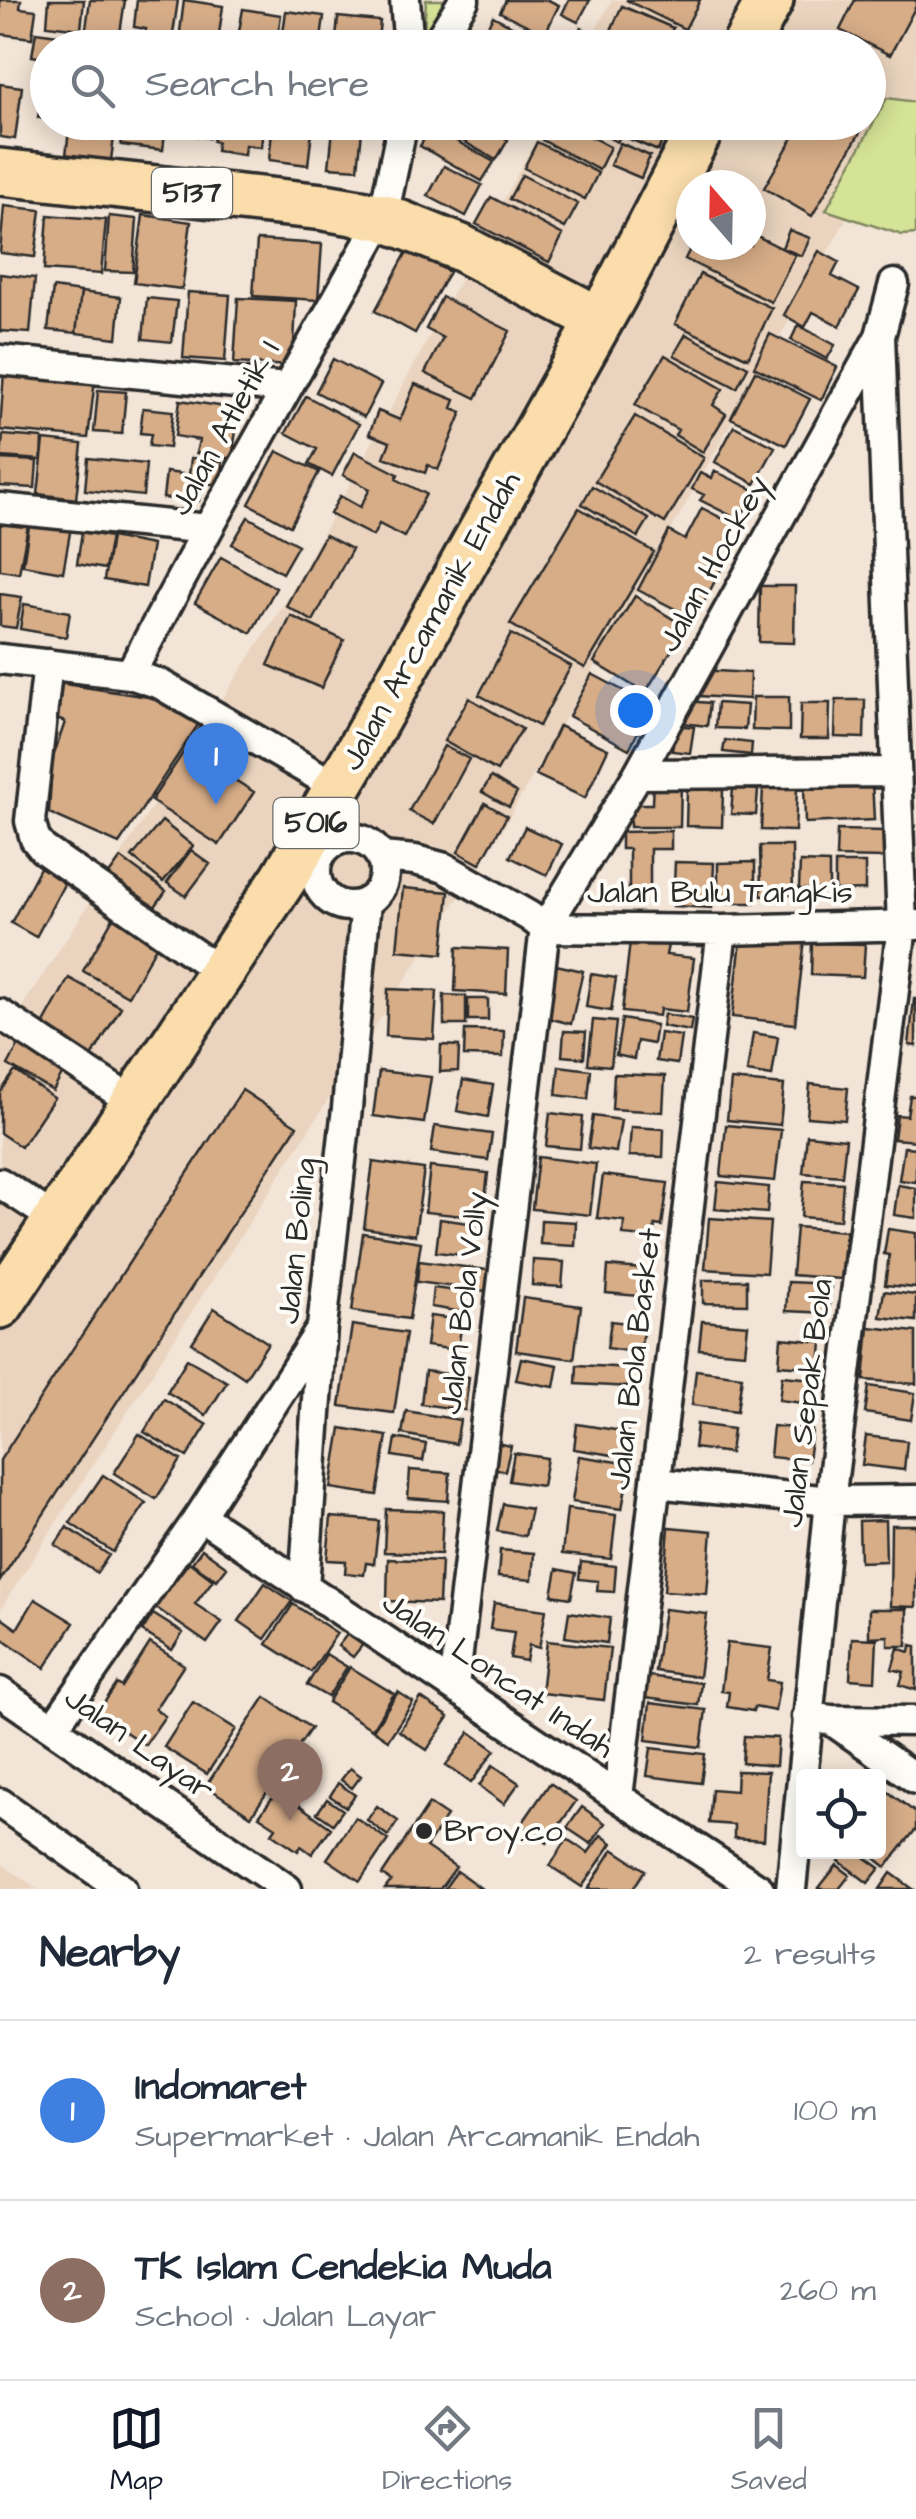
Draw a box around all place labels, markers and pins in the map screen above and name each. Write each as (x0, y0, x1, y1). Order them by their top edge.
pin: 1 (184, 722, 248, 805)
pin: 2 (258, 1738, 322, 1821)
place label: Broy.co (444, 1809, 563, 1854)
marker: Broy.co (413, 1820, 435, 1842)

